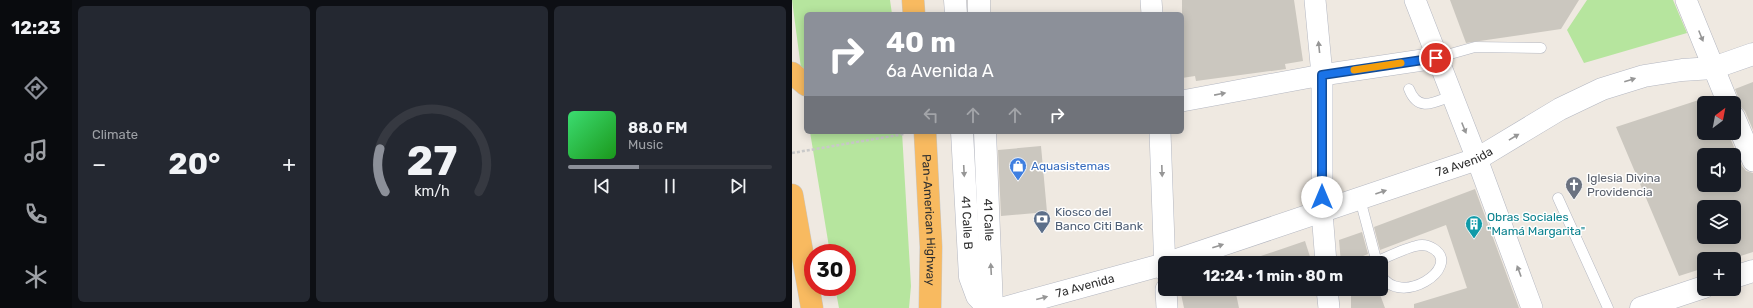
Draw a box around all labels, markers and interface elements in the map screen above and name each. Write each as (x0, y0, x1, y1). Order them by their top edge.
text: 12:23 (11, 17, 61, 39)
text: 40 m (886, 26, 956, 59)
icon: right (820, 28, 872, 80)
one-way arrow (1698, 31, 1704, 43)
one-way arrow (1316, 41, 1323, 53)
pin (1419, 41, 1453, 75)
icon: arrive (1425, 47, 1447, 69)
text: 6a Avenida A (886, 60, 994, 82)
icon: directions (22, 74, 50, 102)
one-way arrow (1624, 77, 1636, 83)
one-way arrow (1214, 91, 1226, 97)
north arrow (1697, 96, 1741, 140)
map controls (1697, 96, 1741, 296)
icon: left (920, 104, 942, 126)
icon: ahead (962, 104, 984, 126)
icon: ahead (1004, 104, 1026, 126)
icon: right (1046, 104, 1068, 126)
text: 88.0 FM (628, 119, 687, 137)
one-way arrow (1462, 122, 1468, 134)
text: Climate (92, 127, 138, 142)
one-way arrow (1508, 133, 1520, 140)
text: 27 (407, 136, 457, 185)
icon: music (22, 137, 50, 165)
text: Music (628, 137, 663, 152)
street label: 7a Avenida (1434, 144, 1495, 179)
text: 20° (168, 146, 220, 182)
button: sound (1697, 148, 1741, 192)
text: − (92, 151, 106, 178)
text: + (282, 151, 296, 178)
street label: Pan-American Highway (919, 154, 938, 286)
shop icon: Aquasistemas (1008, 156, 1028, 181)
place label: Aquasistemas (1031, 159, 1110, 173)
one-way arrow (961, 165, 967, 178)
one-way arrow (1158, 165, 1165, 177)
place label: Iglesia Divina Providencia (1587, 171, 1660, 199)
icon: previous (591, 175, 613, 197)
icon: pause (659, 175, 681, 197)
icon: next (727, 175, 749, 197)
church icon: Iglesia Divina Providencia (1564, 175, 1584, 200)
position arrow (1301, 176, 1343, 218)
text: km/h (414, 183, 450, 200)
one-way arrow (1376, 189, 1388, 195)
street label: 41 Calle B (959, 196, 975, 250)
street label: 41 Calle (981, 198, 996, 242)
icon: phone (22, 200, 50, 228)
button: layers (1697, 200, 1741, 244)
place label: Kiosco del Banco Citi Bank (1055, 205, 1144, 233)
bank icon: Kiosco del Banco Citi Bank (1032, 209, 1052, 234)
place label: Obras Sociales "Mamá Margarita" (1487, 210, 1585, 238)
building icon: Obras Sociales "Mamá Margarita" (1464, 214, 1484, 239)
one-way arrow (1213, 243, 1225, 249)
speed limit sign: 30 (804, 244, 856, 296)
button: + (1697, 252, 1741, 296)
one-way arrow (988, 262, 994, 275)
icon: climate (22, 263, 50, 291)
one-way arrow (1515, 265, 1521, 277)
text: 12:24 · 1 min · 80 m (1203, 267, 1343, 285)
street label: 7a Avenida (1054, 271, 1116, 301)
one-way arrow (1036, 295, 1048, 301)

